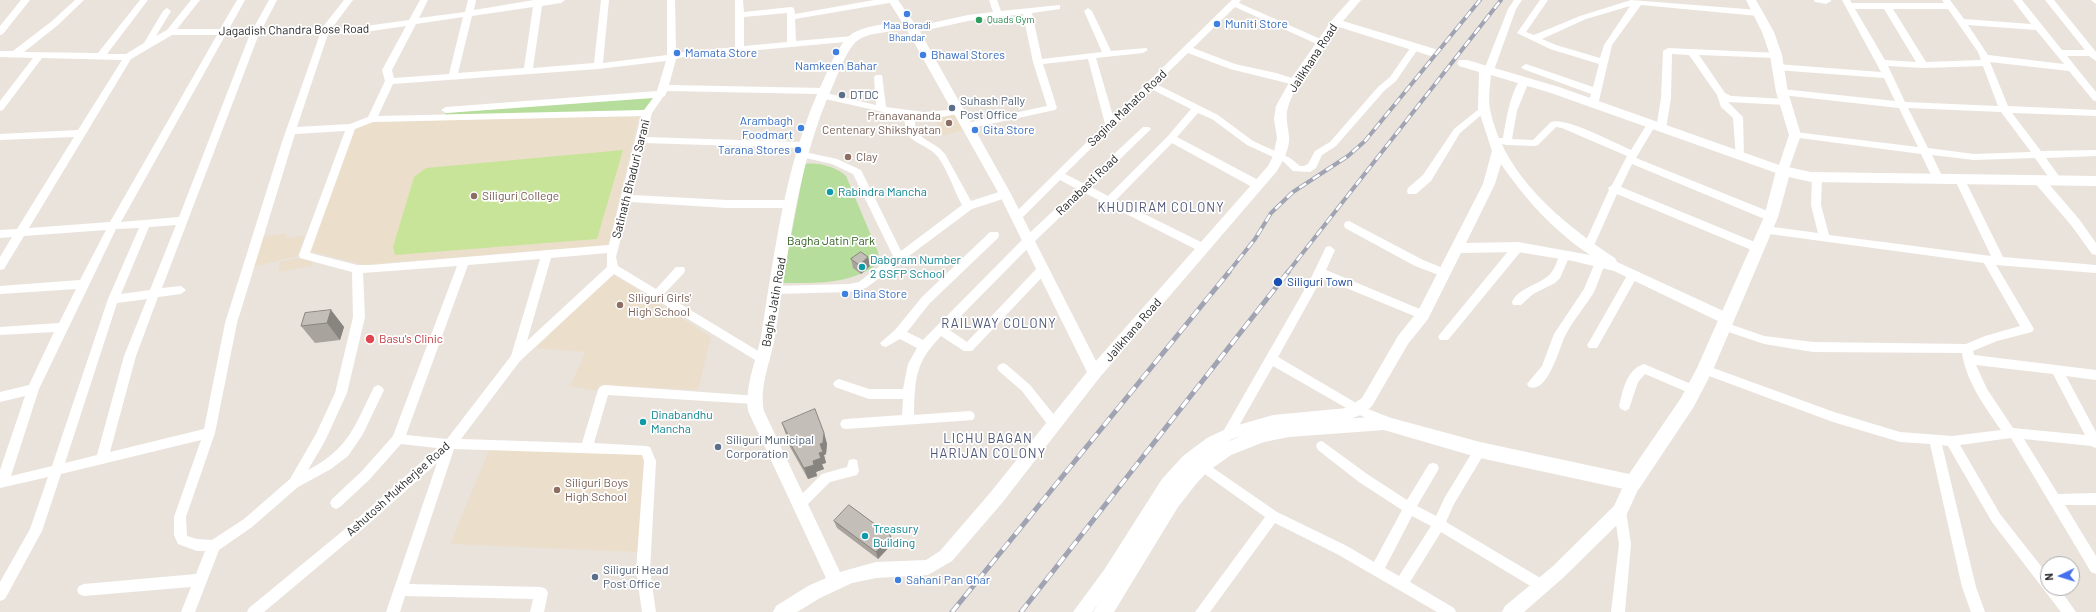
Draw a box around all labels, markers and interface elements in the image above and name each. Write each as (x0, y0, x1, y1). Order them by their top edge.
marker: Maa Boradi Bhandar (902, 9, 912, 19)
place label: Quads Gym (987, 14, 1035, 26)
marker: Quads Gym (974, 15, 984, 25)
place label: Muniti Store (1225, 17, 1288, 31)
marker: Muniti Store (1212, 19, 1222, 29)
place label: Maa Boradi Bhandar (883, 20, 931, 44)
street label: Jagadish Chandra Bose Road (219, 21, 369, 39)
street label: Jailkhana Road (1285, 21, 1341, 95)
place label: Mamata Store (685, 46, 757, 60)
marker: Namkeen Bahar (831, 47, 841, 57)
marker: Mamata Store (672, 48, 682, 58)
place label: Bhawal Stores (931, 48, 1005, 62)
marker: Bhawal Stores (918, 50, 928, 60)
place label: Namkeen Bahar (795, 59, 877, 73)
street label: Sagina Mahato Road (1084, 67, 1170, 149)
place label: DTDC (850, 88, 879, 102)
marker: DTDC (837, 90, 847, 100)
place label: Suhash Pally Post Office (960, 94, 1025, 122)
marker: Suhash Pally Post Office (947, 103, 957, 113)
place label: Pranavananda Centenary Shikshyatan (822, 109, 941, 137)
place label: Arambagh Foodmart (740, 114, 793, 142)
street label: Satinath Bhaduri Sarani (609, 118, 653, 240)
marker: Pranavananda Centenary Shikshyatan (944, 118, 954, 128)
marker: Arambagh Foodmart (796, 123, 806, 133)
place label: Gita Store (983, 123, 1035, 137)
marker: Gita Store (970, 125, 980, 135)
place label: Tarana Stores (718, 143, 790, 157)
marker: Tarana Stores (793, 145, 803, 155)
place label: Clay (856, 150, 878, 164)
marker: Clay (843, 152, 853, 162)
street label: Ranabasti Road (1053, 152, 1121, 218)
place label: Rabindra Mancha (838, 185, 927, 199)
marker: Rabindra Mancha (825, 187, 835, 197)
place label: Siliguri College (482, 189, 559, 203)
marker: Siliguri College (469, 191, 479, 201)
district label: KHUDIRAM COLONY (1097, 200, 1225, 216)
park label: Bagha Jatin Park (787, 234, 875, 248)
place label: Dabgram Number 2 GSFP School (870, 253, 961, 281)
street label: Bagha Jatin Road (759, 256, 789, 348)
marker: Dabgram Number 2 GSFP School (857, 262, 867, 272)
place label: Siliguri Town (1287, 275, 1353, 289)
marker: Siliguri Town (1272, 276, 1284, 288)
place label: Bina Store (853, 287, 907, 301)
marker: Bina Store (840, 289, 850, 299)
place label: Siliguri Girls' High School (628, 291, 691, 319)
street label: Jailkhana Road (1102, 295, 1164, 365)
marker: Siliguri Girls' High School (615, 300, 625, 310)
district label: RAILWAY COLONY (941, 316, 1057, 332)
place label: Basu's Clinic (379, 332, 443, 346)
marker: Basu's Clinic (364, 333, 376, 345)
place label: Dinabandhu Mancha (651, 408, 713, 436)
marker: Dinabandhu Mancha (638, 417, 648, 427)
district label: LICHU BAGAN HARIJAN COLONY (930, 431, 1046, 462)
place label: Siliguri Municipal Corporation (726, 433, 814, 461)
street label: Ashutosh Mukherjee Road (343, 439, 453, 539)
marker: Siliguri Municipal Corporation (713, 442, 723, 452)
place label: Siliguri Boys High School (565, 476, 628, 504)
marker: Siliguri Boys High School (552, 485, 562, 495)
place label: Treasury Building (873, 522, 918, 550)
marker: Treasury Building (860, 531, 870, 541)
north arrow (2040, 556, 2080, 596)
place label: Siliguri Head Post Office (603, 563, 668, 591)
marker: Siliguri Head Post Office (590, 572, 600, 582)
place label: Sahani Pan Ghar (906, 573, 990, 587)
text: N (2042, 573, 2055, 581)
marker: Sahani Pan Ghar (893, 575, 903, 585)

